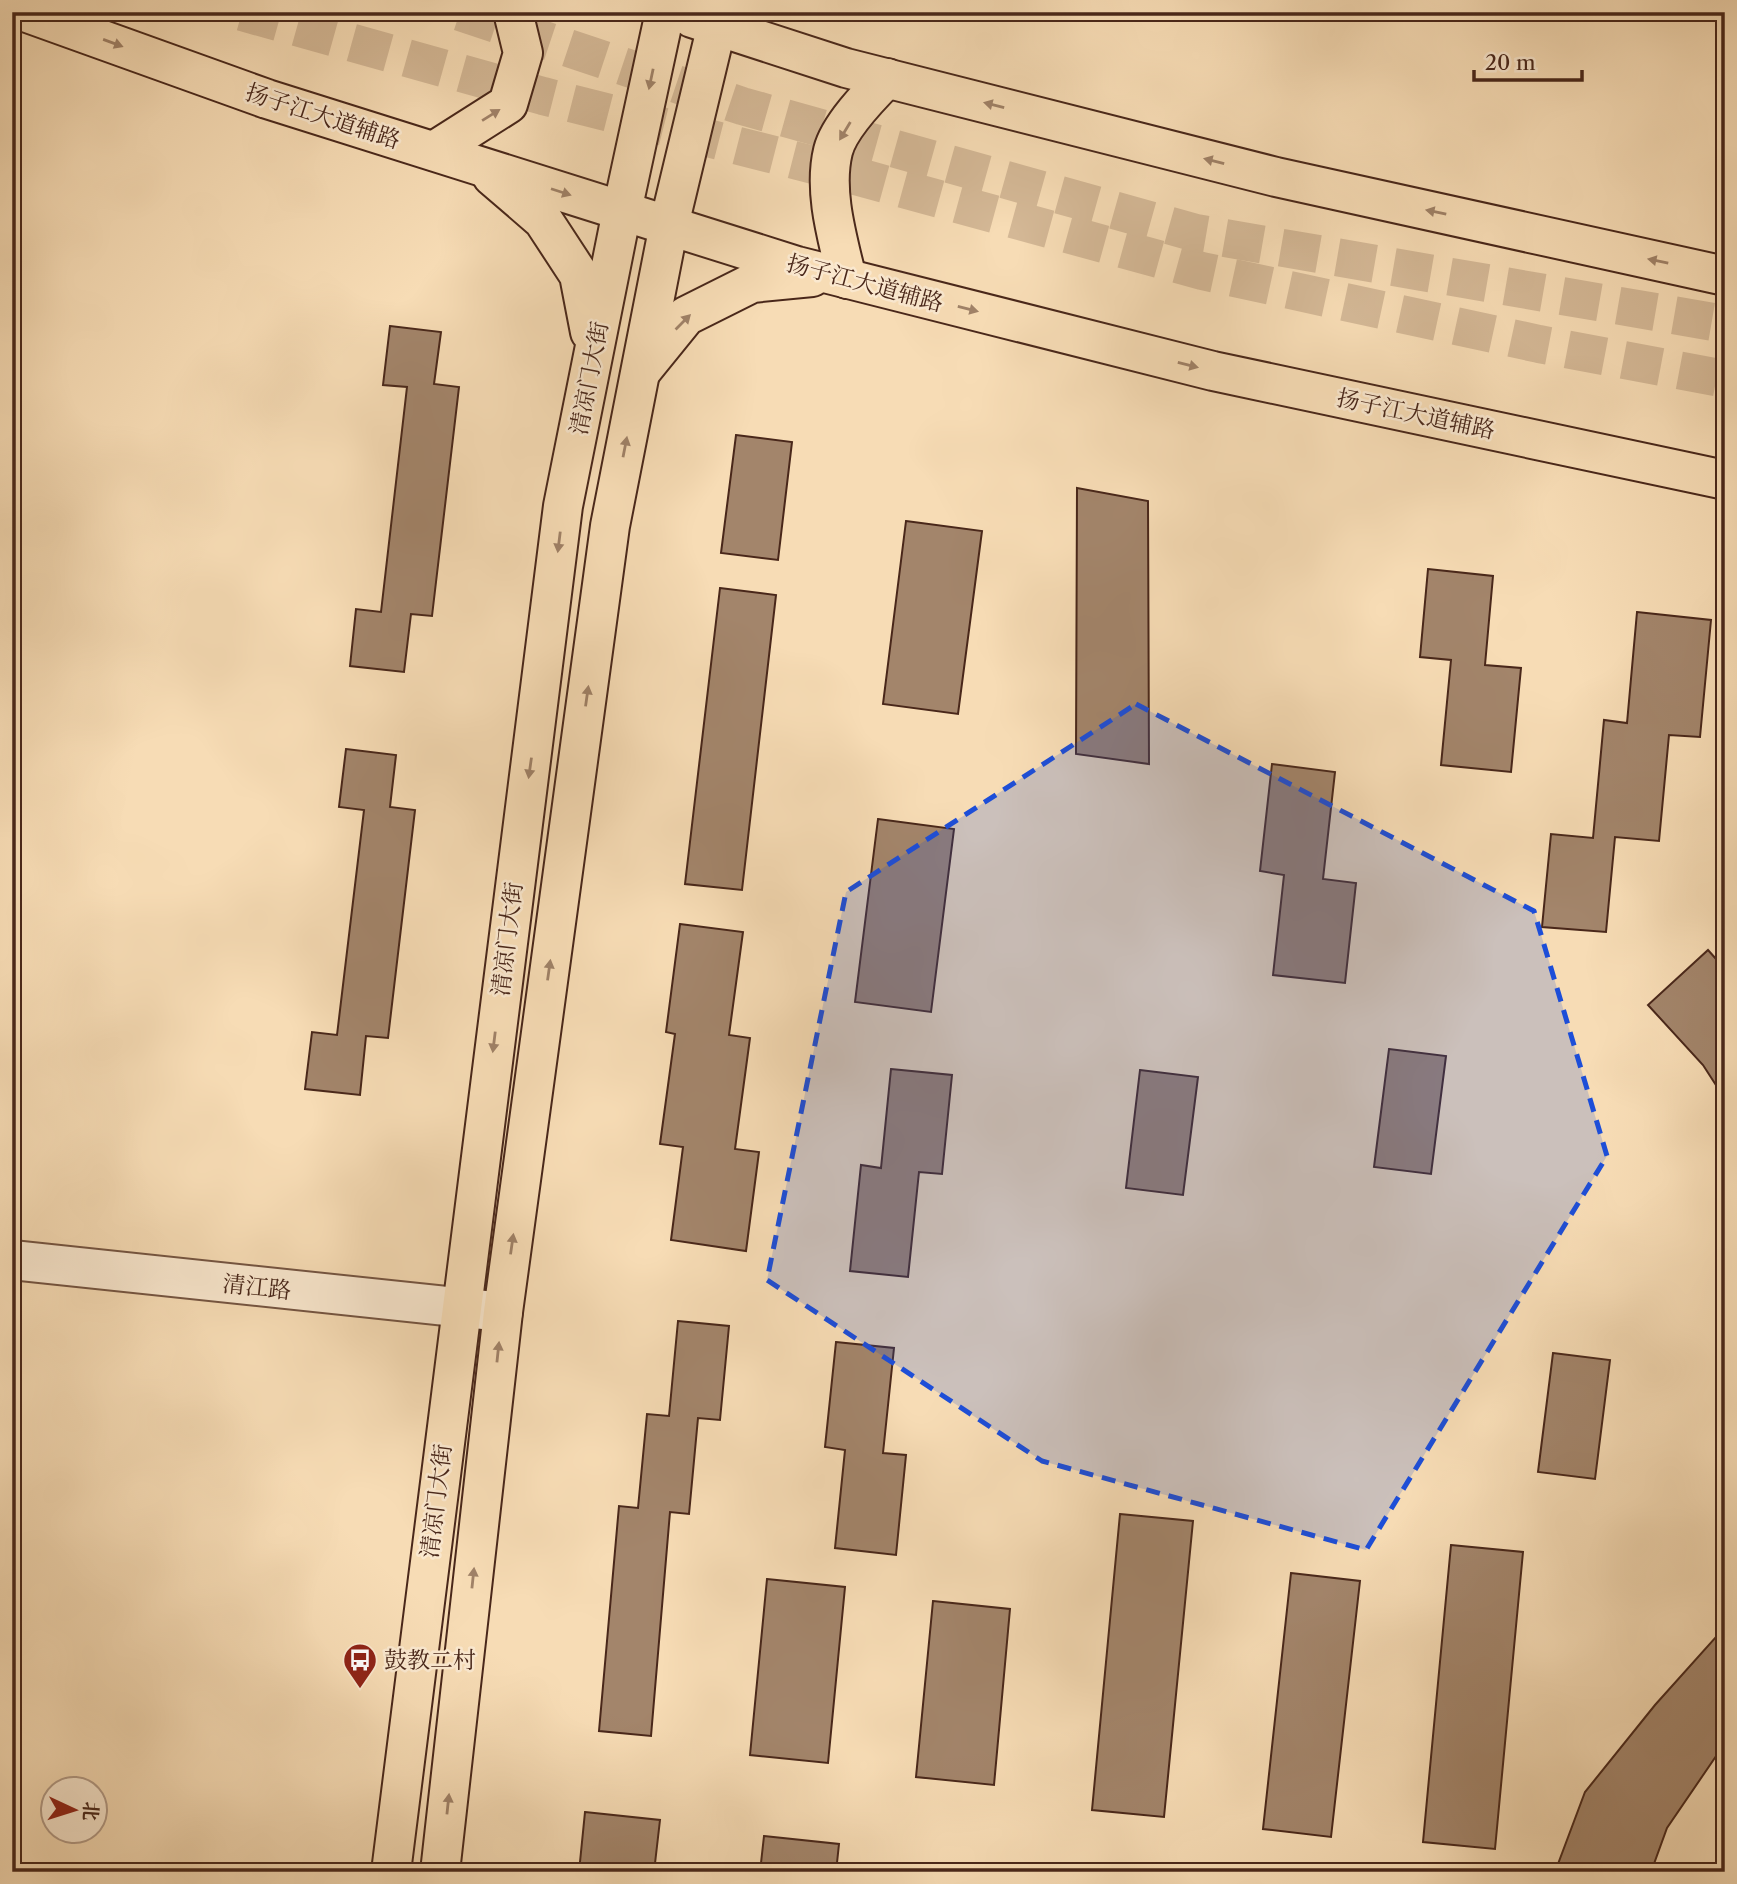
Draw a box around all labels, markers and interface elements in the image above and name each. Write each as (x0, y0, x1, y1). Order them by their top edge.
one-way arrow (102, 38, 123, 49)
scale bar (1474, 38, 1583, 82)
text: 20 m (1485, 50, 1536, 75)
one-way arrow (645, 68, 656, 90)
street label: 扬子江大道辅路 (242, 78, 404, 154)
one-way arrow (983, 99, 1005, 110)
one-way arrow (482, 108, 501, 121)
one-way arrow (838, 122, 851, 141)
one-way arrow (1203, 155, 1225, 166)
one-way arrow (551, 187, 572, 197)
one-way arrow (1425, 207, 1447, 218)
street label: 扬子江大道辅路 (784, 249, 946, 317)
one-way arrow (1647, 256, 1669, 267)
one-way arrow (957, 304, 979, 315)
one-way arrow (675, 313, 692, 330)
street label: 清凉门大街 (564, 319, 614, 437)
one-way arrow (1177, 360, 1199, 371)
street label: 扬子江大道辅路 (1334, 384, 1498, 444)
one-way arrow (620, 436, 631, 458)
one-way arrow (553, 531, 564, 553)
one-way arrow (582, 685, 593, 707)
one-way arrow (524, 757, 535, 779)
street label: 清凉门大街 (486, 880, 528, 998)
one-way arrow (544, 959, 555, 981)
one-way arrow (488, 1031, 499, 1053)
one-way arrow (507, 1233, 518, 1255)
street label: 清江路 (221, 1269, 293, 1305)
one-way arrow (493, 1341, 504, 1363)
street label: 清凉门大街 (415, 1442, 457, 1560)
one-way arrow (468, 1567, 479, 1589)
bus stop icon: 鼓教二村 (341, 1641, 379, 1690)
place label: 鼓教二村 (384, 1646, 476, 1674)
north arrow (38, 1776, 108, 1846)
one-way arrow (443, 1793, 454, 1815)
text: 北 (78, 1801, 103, 1821)

